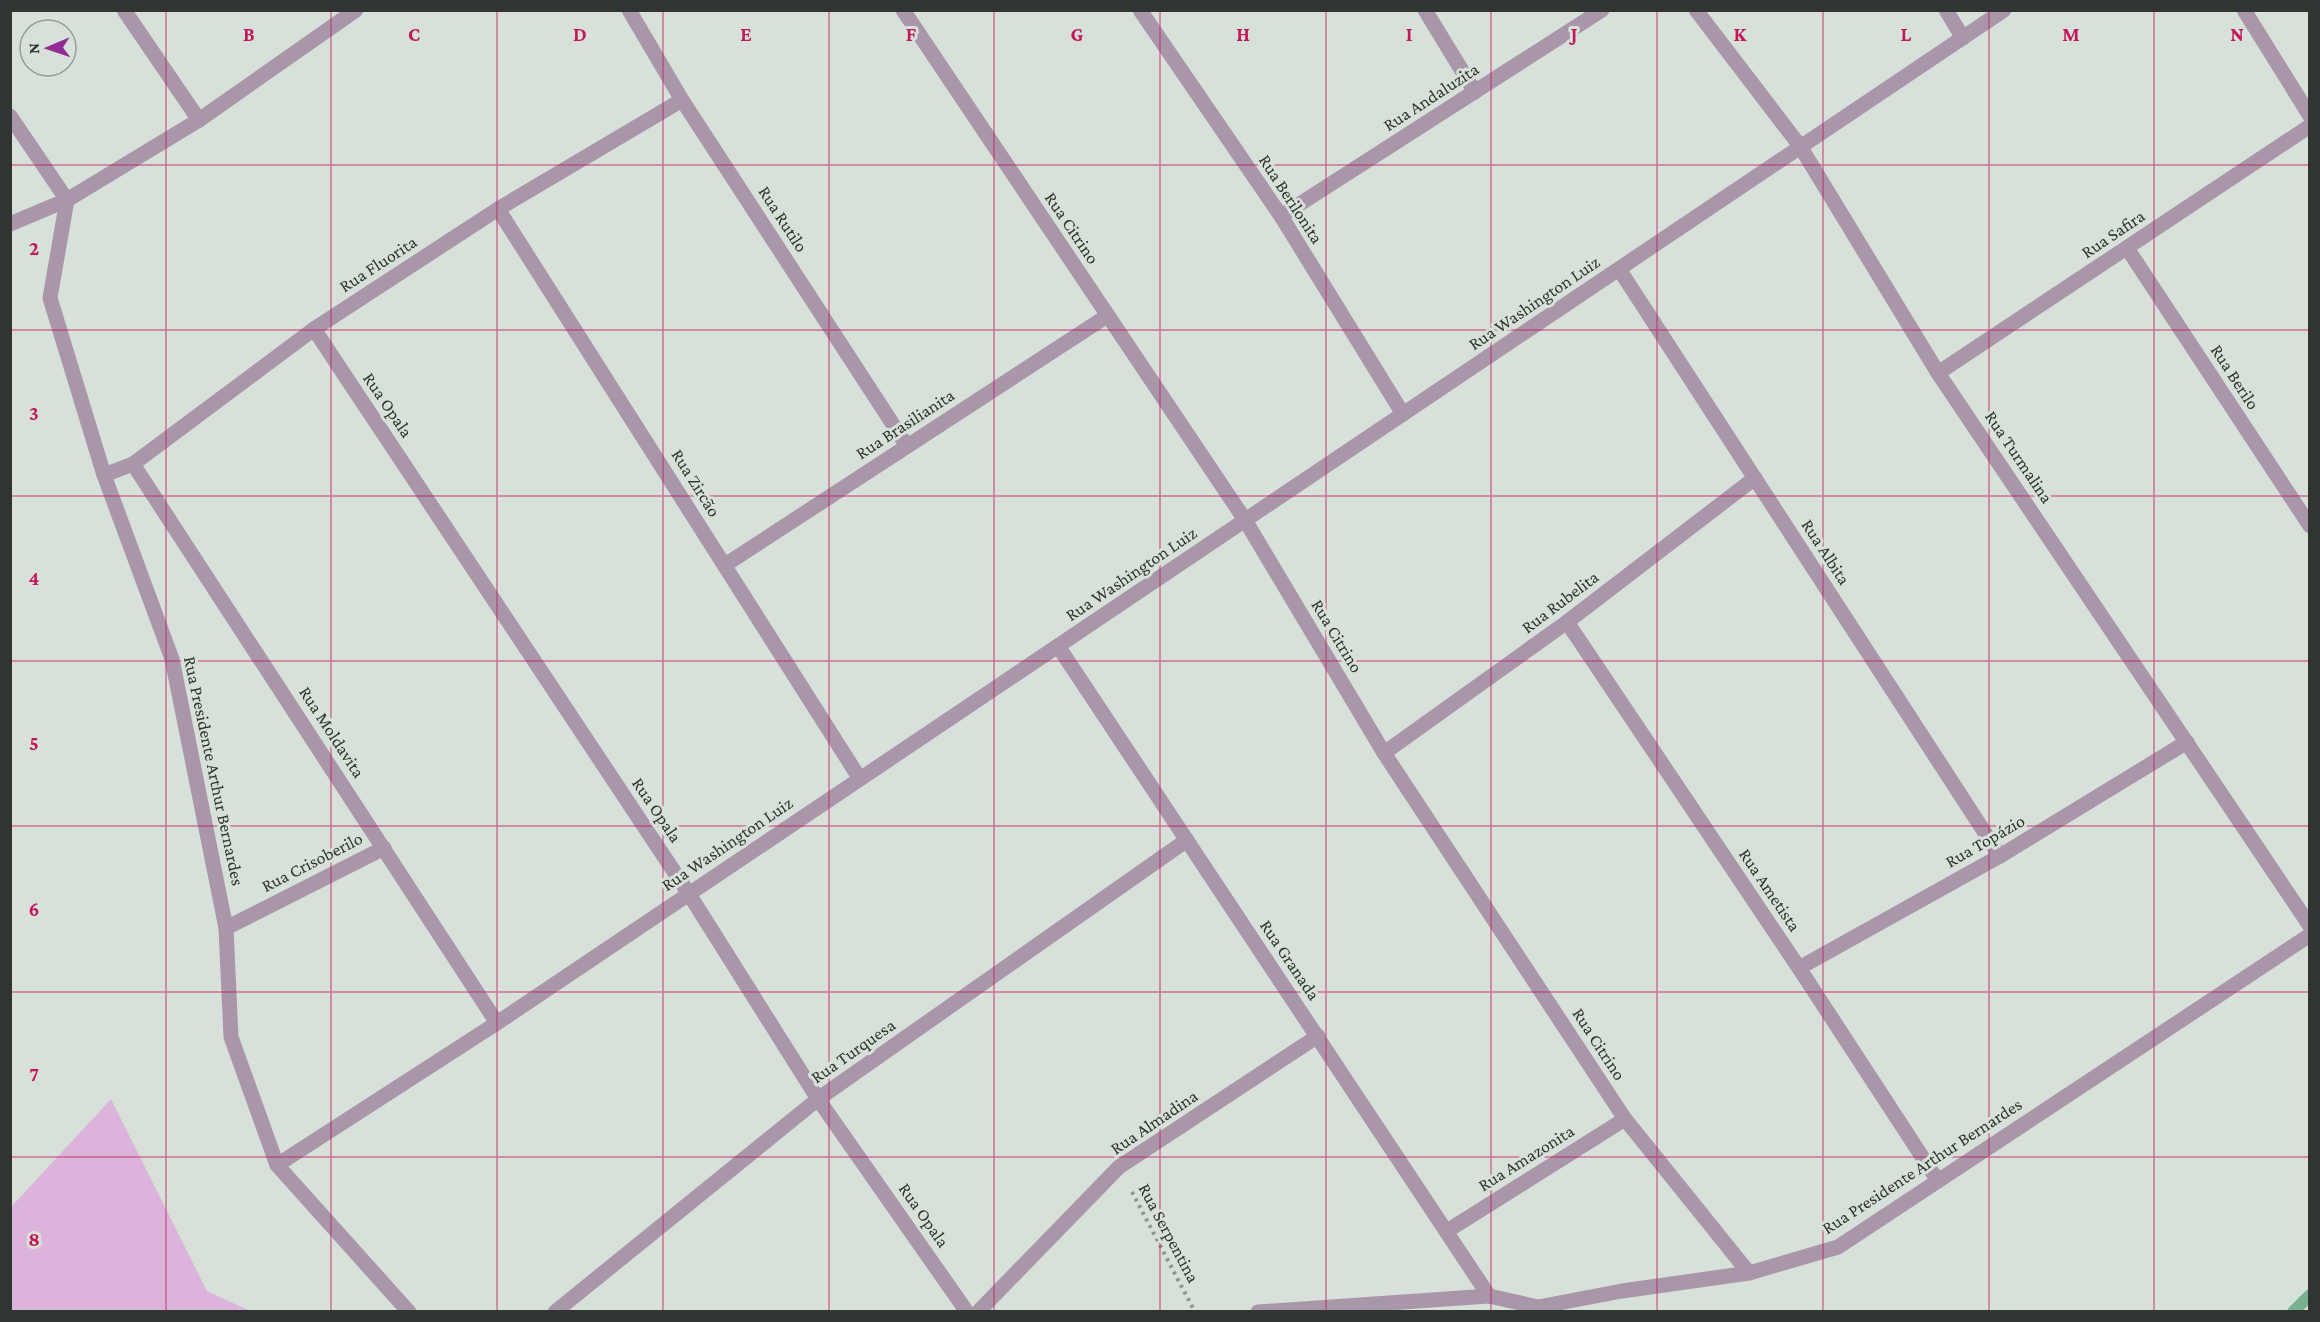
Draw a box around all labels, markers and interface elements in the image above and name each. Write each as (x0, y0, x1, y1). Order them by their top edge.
north arrow (18, 18, 78, 78)
text: B (243, 23, 255, 45)
text: C (408, 23, 420, 45)
text: D (573, 23, 587, 45)
text: E (740, 23, 752, 45)
text: F (906, 23, 917, 45)
text: G (1071, 23, 1084, 45)
text: H (1236, 23, 1250, 45)
text: I (1406, 23, 1413, 45)
text: J (1569, 23, 1578, 45)
text: K (1734, 23, 1748, 45)
text: L (1901, 23, 1912, 45)
text: M (2062, 23, 2080, 45)
text: N (2230, 23, 2244, 45)
text: N (25, 43, 42, 54)
street label: Rua Andaluzita (1380, 59, 1482, 135)
street label: Rua Berilonita (1255, 151, 1327, 247)
street label: Rua Rutilo (754, 182, 812, 256)
street label: Rua Citrino (1041, 188, 1103, 268)
street label: Rua Safira (2078, 206, 2148, 262)
street label: Rua Fluorita (335, 232, 421, 296)
text: 2 (29, 237, 39, 259)
street label: Rua Washington Luiz (1465, 252, 1603, 354)
street label: Rua Berilo (2207, 341, 2263, 413)
street label: Rua Opala (359, 369, 417, 441)
street label: Rua Brasilianita (852, 385, 958, 463)
text: 3 (29, 402, 39, 424)
street label: Rua Turmalina (1981, 407, 2057, 507)
street label: Rua Zircão (667, 446, 725, 521)
street label: Rua Albita (1797, 515, 1855, 589)
street label: Rua Washington Luiz (1062, 523, 1200, 625)
text: 4 (29, 567, 40, 589)
street label: Rua Rubelita (1518, 567, 1602, 637)
street label: Rua Citrino (1307, 596, 1367, 676)
street label: Rua Presidente Arthur Bernardes (180, 654, 248, 888)
street label: Rua Moldavita (295, 683, 369, 781)
text: 5 (29, 732, 39, 754)
street label: Rua Opala (628, 774, 686, 846)
street label: Rua Washington Luiz (658, 793, 796, 895)
street label: Rua Topázio (1942, 810, 2028, 872)
street label: Rua Crisoberilo (258, 828, 366, 896)
street label: Rua Ametista (1735, 845, 1805, 935)
text: 6 (29, 898, 39, 920)
street label: Rua Granada (1256, 916, 1324, 1004)
street label: Rua Citrino (1568, 1004, 1630, 1084)
street label: Rua Turquesa (807, 1015, 899, 1087)
text: 7 (29, 1063, 39, 1085)
street label: Rua Almadina (1107, 1085, 1201, 1159)
street label: Rua Presidente Arthur Bernardes (1818, 1094, 2026, 1238)
street label: Rua Amazonita (1474, 1121, 1578, 1195)
street label: Rua Opala (895, 1179, 953, 1251)
street label: Rua Serpentina (1134, 1180, 1204, 1286)
text: 8 (28, 1228, 40, 1250)

